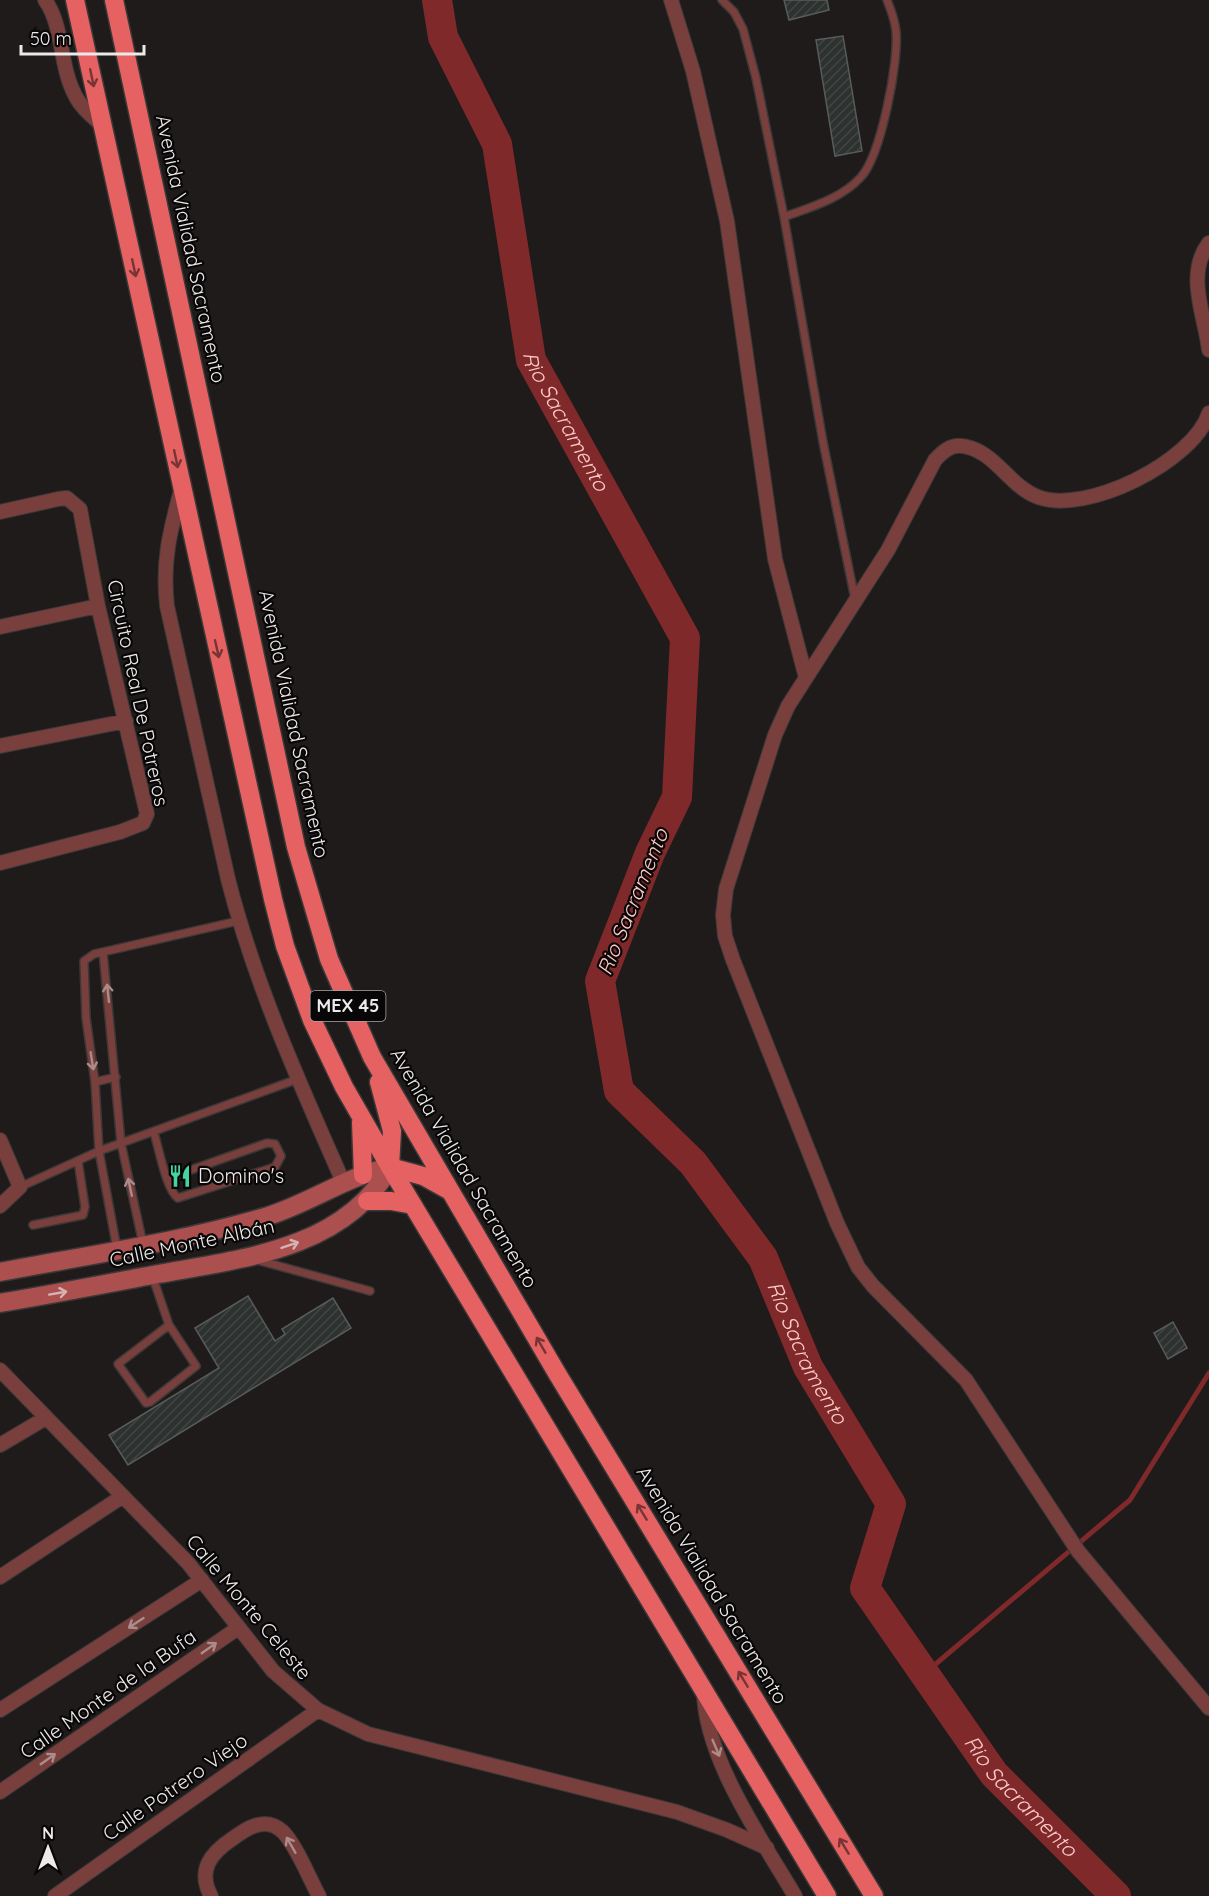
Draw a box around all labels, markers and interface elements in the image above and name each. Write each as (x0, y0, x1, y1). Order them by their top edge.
scale bar (21, 18, 144, 56)
text: 50 m (30, 27, 72, 50)
one-way arrow (87, 68, 99, 87)
street label: Avenida Vialidad Sacramento (151, 113, 232, 385)
one-way arrow (129, 258, 141, 277)
water label: Rio Sacramento (518, 350, 616, 496)
one-way arrow (170, 449, 182, 468)
street label: Circuito Real De Potreros (102, 577, 175, 808)
street label: Avenida Vialidad Sacramento (254, 588, 335, 860)
one-way arrow (212, 639, 223, 658)
water label: Rio Sacramento (591, 823, 674, 979)
one-way arrow (102, 984, 113, 1004)
road number: MEX 45 (310, 991, 386, 1021)
street label: Avenida Vialidad Sacramento (385, 1043, 544, 1292)
one-way arrow (86, 1051, 97, 1071)
restaurant icon: Domino's (167, 1163, 193, 1189)
place label: Domino's (198, 1163, 284, 1188)
one-way arrow (124, 1178, 136, 1197)
street label: Calle Monte Albán (107, 1213, 277, 1272)
one-way arrow (280, 1238, 298, 1249)
water label: Rio Sacramento (762, 1277, 854, 1430)
one-way arrow (47, 1287, 67, 1298)
one-way arrow (535, 1337, 547, 1354)
street label: Avenida Vialidad Sacramento (631, 1461, 794, 1708)
one-way arrow (635, 1504, 647, 1521)
street label: Calle Monte Celeste (181, 1529, 317, 1684)
one-way arrow (127, 1617, 144, 1630)
street label: Calle Monte de la Bufa (15, 1623, 201, 1764)
one-way arrow (200, 1642, 216, 1654)
one-way arrow (736, 1671, 748, 1688)
street label: Calle Potrero Viejo (97, 1727, 252, 1846)
water label: Rio Sacramento (959, 1730, 1084, 1863)
one-way arrow (711, 1738, 722, 1756)
one-way arrow (39, 1753, 56, 1765)
north arrow (18, 1818, 78, 1878)
text: N (42, 1823, 54, 1843)
one-way arrow (284, 1837, 296, 1854)
one-way arrow (837, 1838, 849, 1855)

